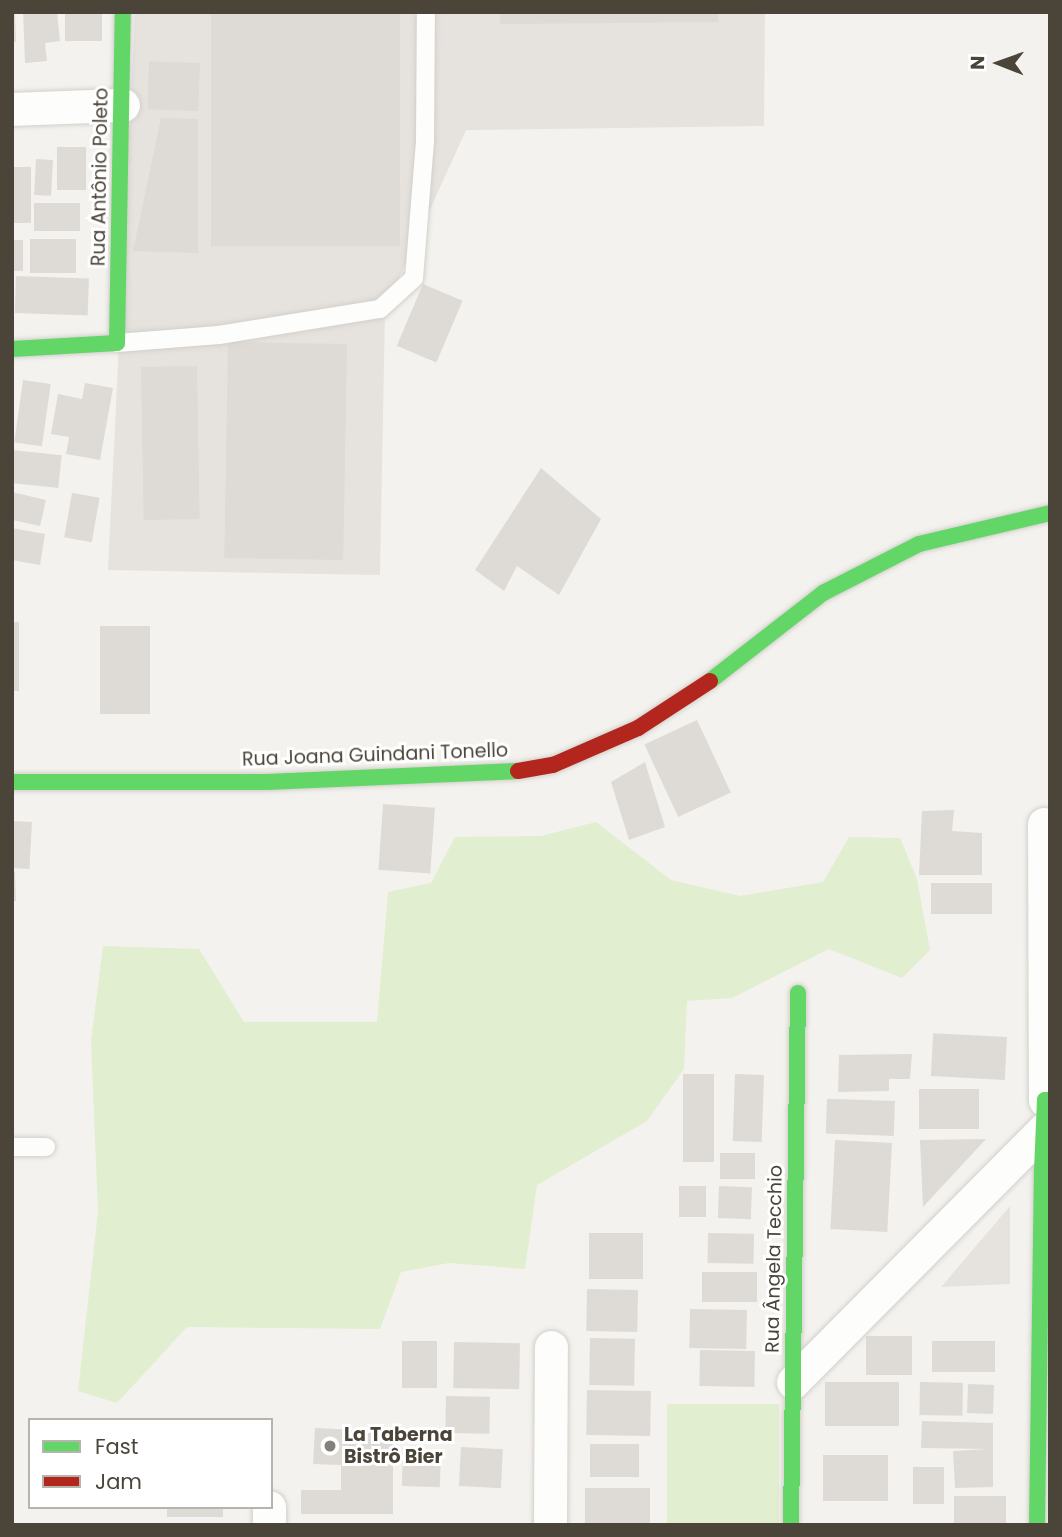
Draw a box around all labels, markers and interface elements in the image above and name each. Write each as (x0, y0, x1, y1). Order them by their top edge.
north arrow (964, 28, 1034, 98)
text: N (964, 55, 991, 70)
street label: Rua Antônio Poleto (87, 88, 113, 266)
street label: Rua Joana Guindani Tonello (242, 739, 508, 771)
street label: Rua Ângela Tecchio (761, 1165, 787, 1353)
legend (28, 1418, 273, 1509)
place label: La Taberna Bistrô Bier (344, 1424, 453, 1468)
text: Fast (95, 1432, 138, 1461)
marker: La Taberna Bistrô Bier (322, 1438, 338, 1454)
text: Jam (95, 1467, 142, 1496)

